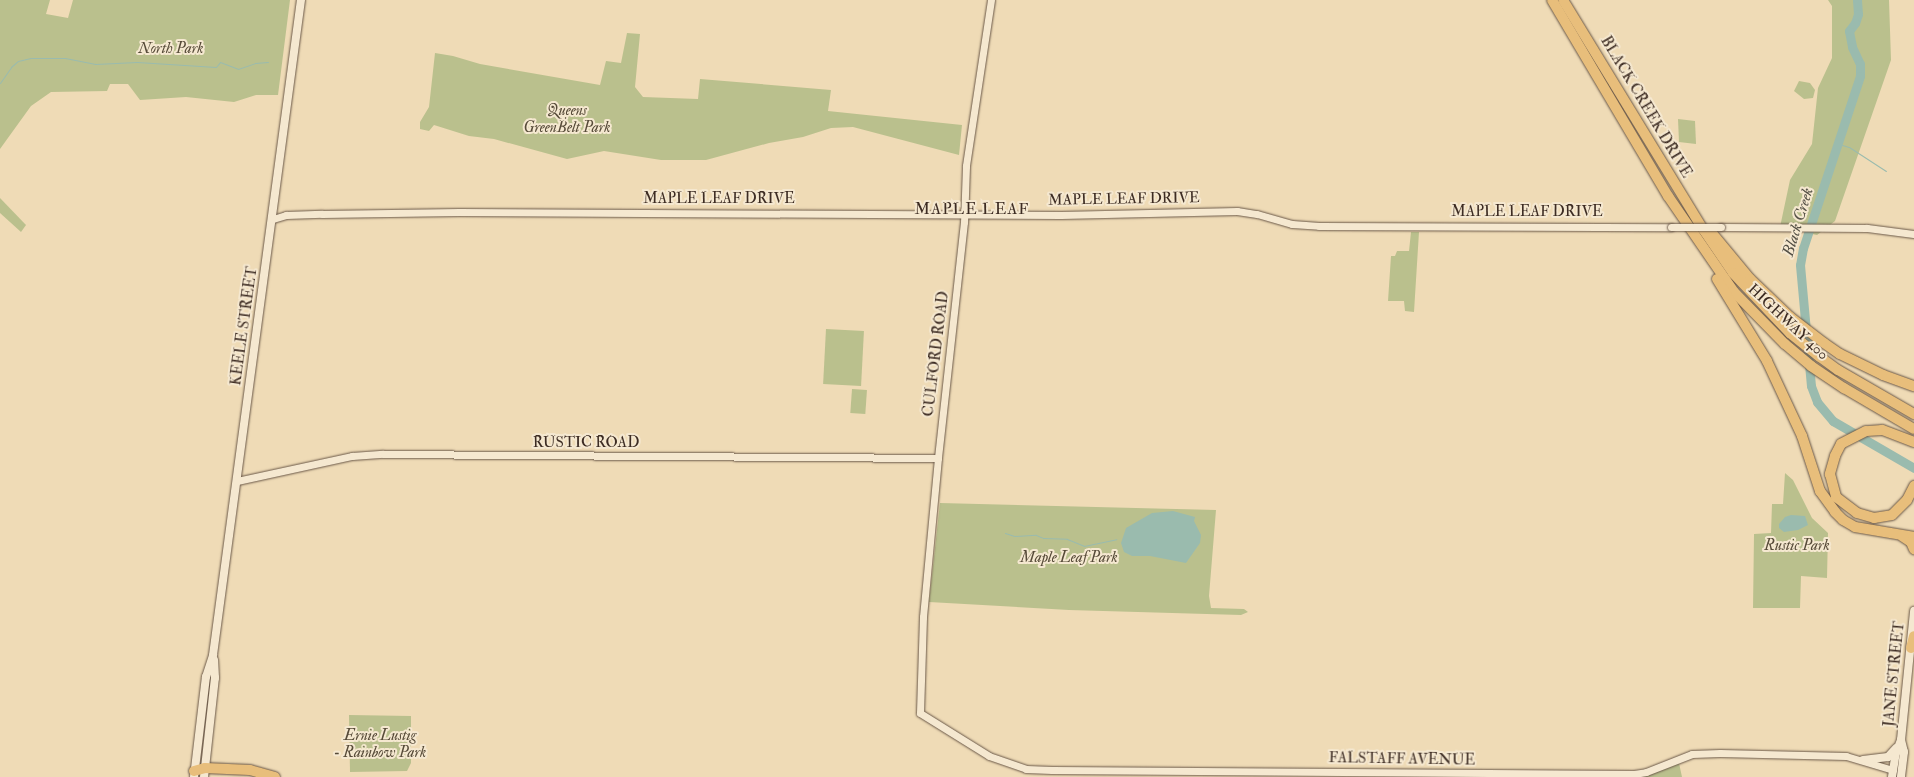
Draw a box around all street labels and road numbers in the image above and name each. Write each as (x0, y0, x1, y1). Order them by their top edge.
street label: BLACK CREEK DRIVE (1597, 33, 1695, 181)
street label: MAPLE LEAF DRIVE (1048, 189, 1200, 209)
street label: MAPLE LEAF DRIVE (643, 190, 795, 208)
street label: MAPLE LEAF DRIVE (1451, 203, 1603, 221)
street label: KEELE STREET (227, 265, 261, 387)
street label: HIGHWAY 400 (1744, 280, 1832, 364)
street label: CULFORD ROAD (919, 290, 953, 418)
street label: RUSTIC ROAD (533, 434, 639, 452)
street label: JANE STREET (1880, 620, 1908, 728)
street label: FALSTAFF AVENUE (1329, 749, 1475, 769)

